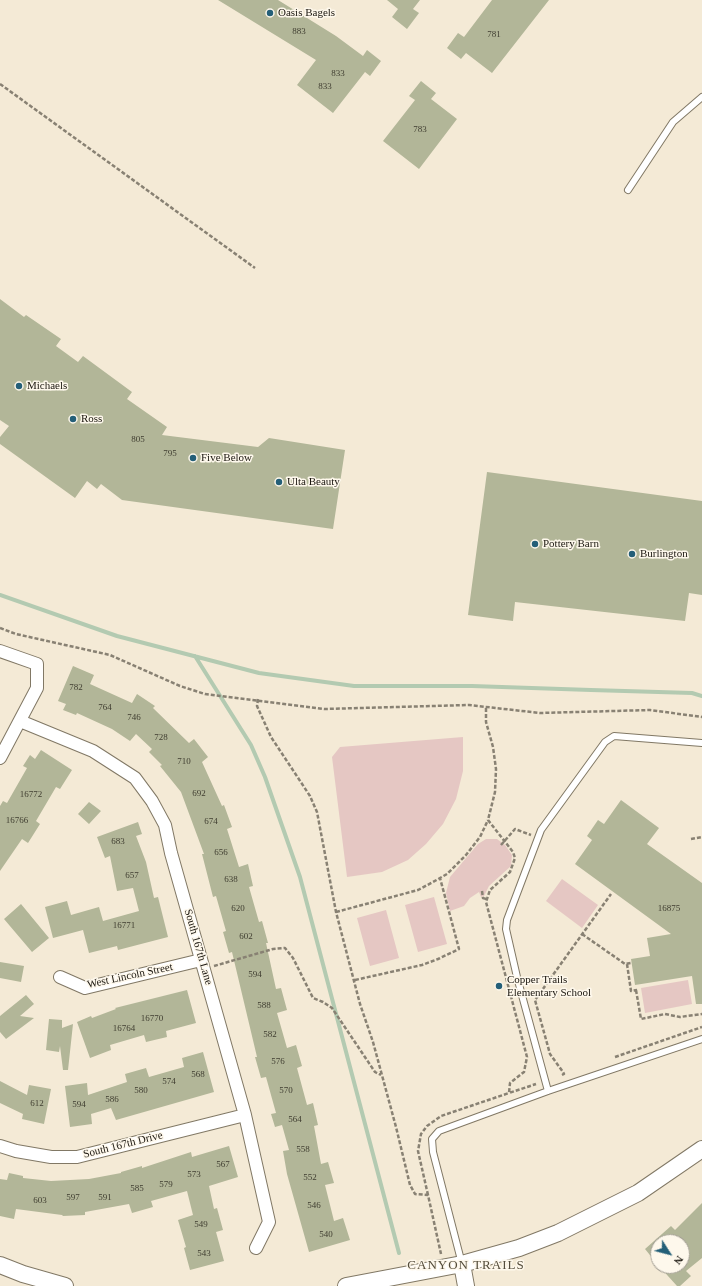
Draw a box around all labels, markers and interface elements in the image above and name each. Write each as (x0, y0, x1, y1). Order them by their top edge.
place label: Oasis Bagels (278, 6, 335, 20)
marker: Oasis Bagels (265, 8, 275, 18)
house number: 883 (292, 27, 306, 37)
house number: 781 (487, 30, 501, 40)
house number: 833 (331, 69, 345, 79)
house number: 833 (318, 82, 332, 92)
house number: 783 (413, 125, 427, 135)
place label: Michaels (27, 379, 67, 393)
marker: Michaels (14, 381, 24, 391)
place label: Ross (81, 412, 102, 426)
marker: Ross (68, 414, 78, 424)
house number: 805 (131, 435, 145, 445)
house number: 795 (163, 449, 177, 459)
place label: Five Below (201, 451, 252, 465)
marker: Five Below (188, 453, 198, 463)
place label: Ulta Beauty (287, 475, 340, 489)
marker: Ulta Beauty (274, 477, 284, 487)
place label: Pottery Barn (543, 537, 599, 551)
marker: Pottery Barn (530, 539, 540, 549)
place label: Burlington (640, 547, 688, 561)
marker: Burlington (627, 549, 637, 559)
house number: 782 (69, 683, 83, 693)
house number: 764 (98, 703, 112, 713)
house number: 746 (127, 713, 141, 723)
house number: 728 (154, 733, 168, 743)
house number: 710 (177, 757, 191, 767)
house number: 692 (192, 789, 206, 799)
house number: 16772 (20, 790, 42, 800)
house number: 16766 (6, 816, 28, 826)
house number: 674 (204, 817, 218, 827)
house number: 683 (111, 837, 125, 847)
house number: 656 (214, 848, 228, 858)
house number: 657 (125, 871, 139, 881)
house number: 638 (224, 875, 238, 885)
house number: 620 (231, 904, 245, 914)
house number: 16875 (658, 904, 680, 914)
street label: South 167th Lane (181, 908, 215, 986)
house number: 16771 (113, 921, 135, 931)
house number: 602 (239, 932, 253, 942)
street label: West Lincoln Street (86, 960, 174, 992)
house number: 594 (248, 970, 262, 980)
place label: Copper Trails Elementary School (507, 973, 591, 999)
marker: Copper Trails Elementary School (494, 981, 504, 991)
house number: 588 (257, 1001, 271, 1011)
house number: 16770 (141, 1014, 163, 1024)
house number: 16764 (113, 1024, 135, 1034)
house number: 582 (263, 1030, 277, 1040)
house number: 576 (271, 1057, 285, 1067)
house number: 568 (191, 1070, 205, 1080)
house number: 574 (162, 1077, 176, 1087)
house number: 580 (134, 1086, 148, 1096)
house number: 570 (279, 1086, 293, 1096)
house number: 586 (105, 1095, 119, 1105)
house number: 612 (30, 1099, 44, 1109)
house number: 594 (72, 1100, 86, 1110)
house number: 564 (288, 1115, 302, 1125)
street label: South 167th Drive (82, 1129, 164, 1161)
house number: 558 (296, 1145, 310, 1155)
house number: 567 (216, 1160, 230, 1170)
house number: 573 (187, 1170, 201, 1180)
house number: 552 (303, 1173, 317, 1183)
house number: 579 (159, 1180, 173, 1190)
house number: 585 (130, 1184, 144, 1194)
house number: 597 (66, 1193, 80, 1203)
house number: 591 (98, 1193, 112, 1203)
house number: 603 (33, 1196, 47, 1206)
house number: 546 (307, 1201, 321, 1211)
house number: 549 (194, 1220, 208, 1230)
house number: 540 (319, 1230, 333, 1240)
north arrow (650, 1234, 690, 1274)
house number: 543 (197, 1249, 211, 1259)
text: N (672, 1254, 686, 1267)
district label: CANYON TRAILS (407, 1258, 525, 1274)

